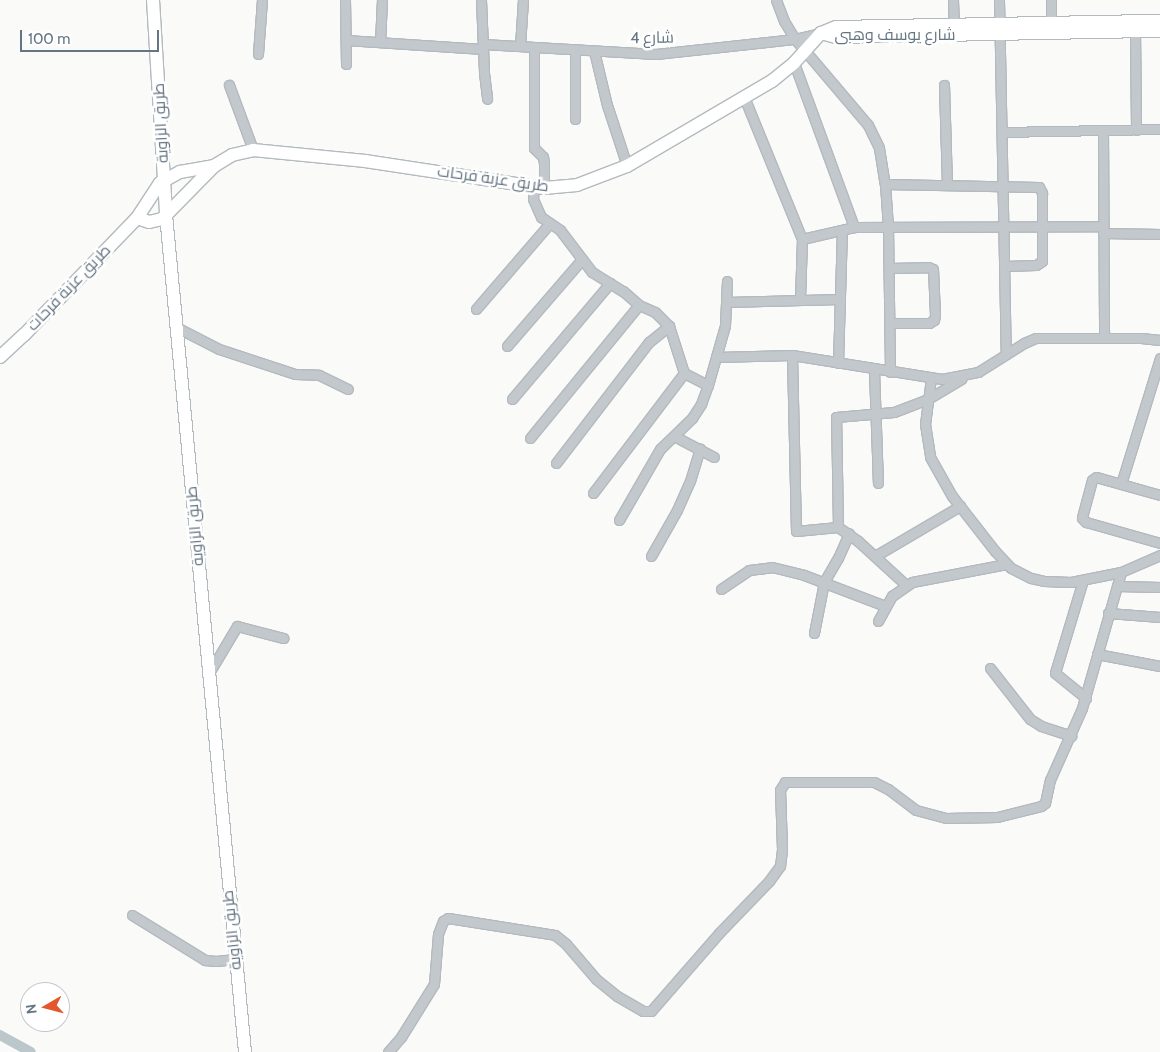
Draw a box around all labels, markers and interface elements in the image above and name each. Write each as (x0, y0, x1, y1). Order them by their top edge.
scale bar (22, 20, 161, 52)
street label: شارع يوسف وهبى (834, 25, 956, 45)
street label: شارع 4 (630, 28, 674, 48)
text: 100 m (28, 30, 70, 48)
street label: طريق الزاوية (149, 82, 173, 164)
street label: طريق عزبة فرحات (436, 162, 550, 196)
street label: طريق عزبة فرحات (23, 241, 115, 335)
street label: طريق الزاوية (182, 485, 208, 567)
street label: طريق الزاوية (218, 889, 246, 971)
north arrow (20, 982, 70, 1032)
text: N (22, 1003, 41, 1015)

